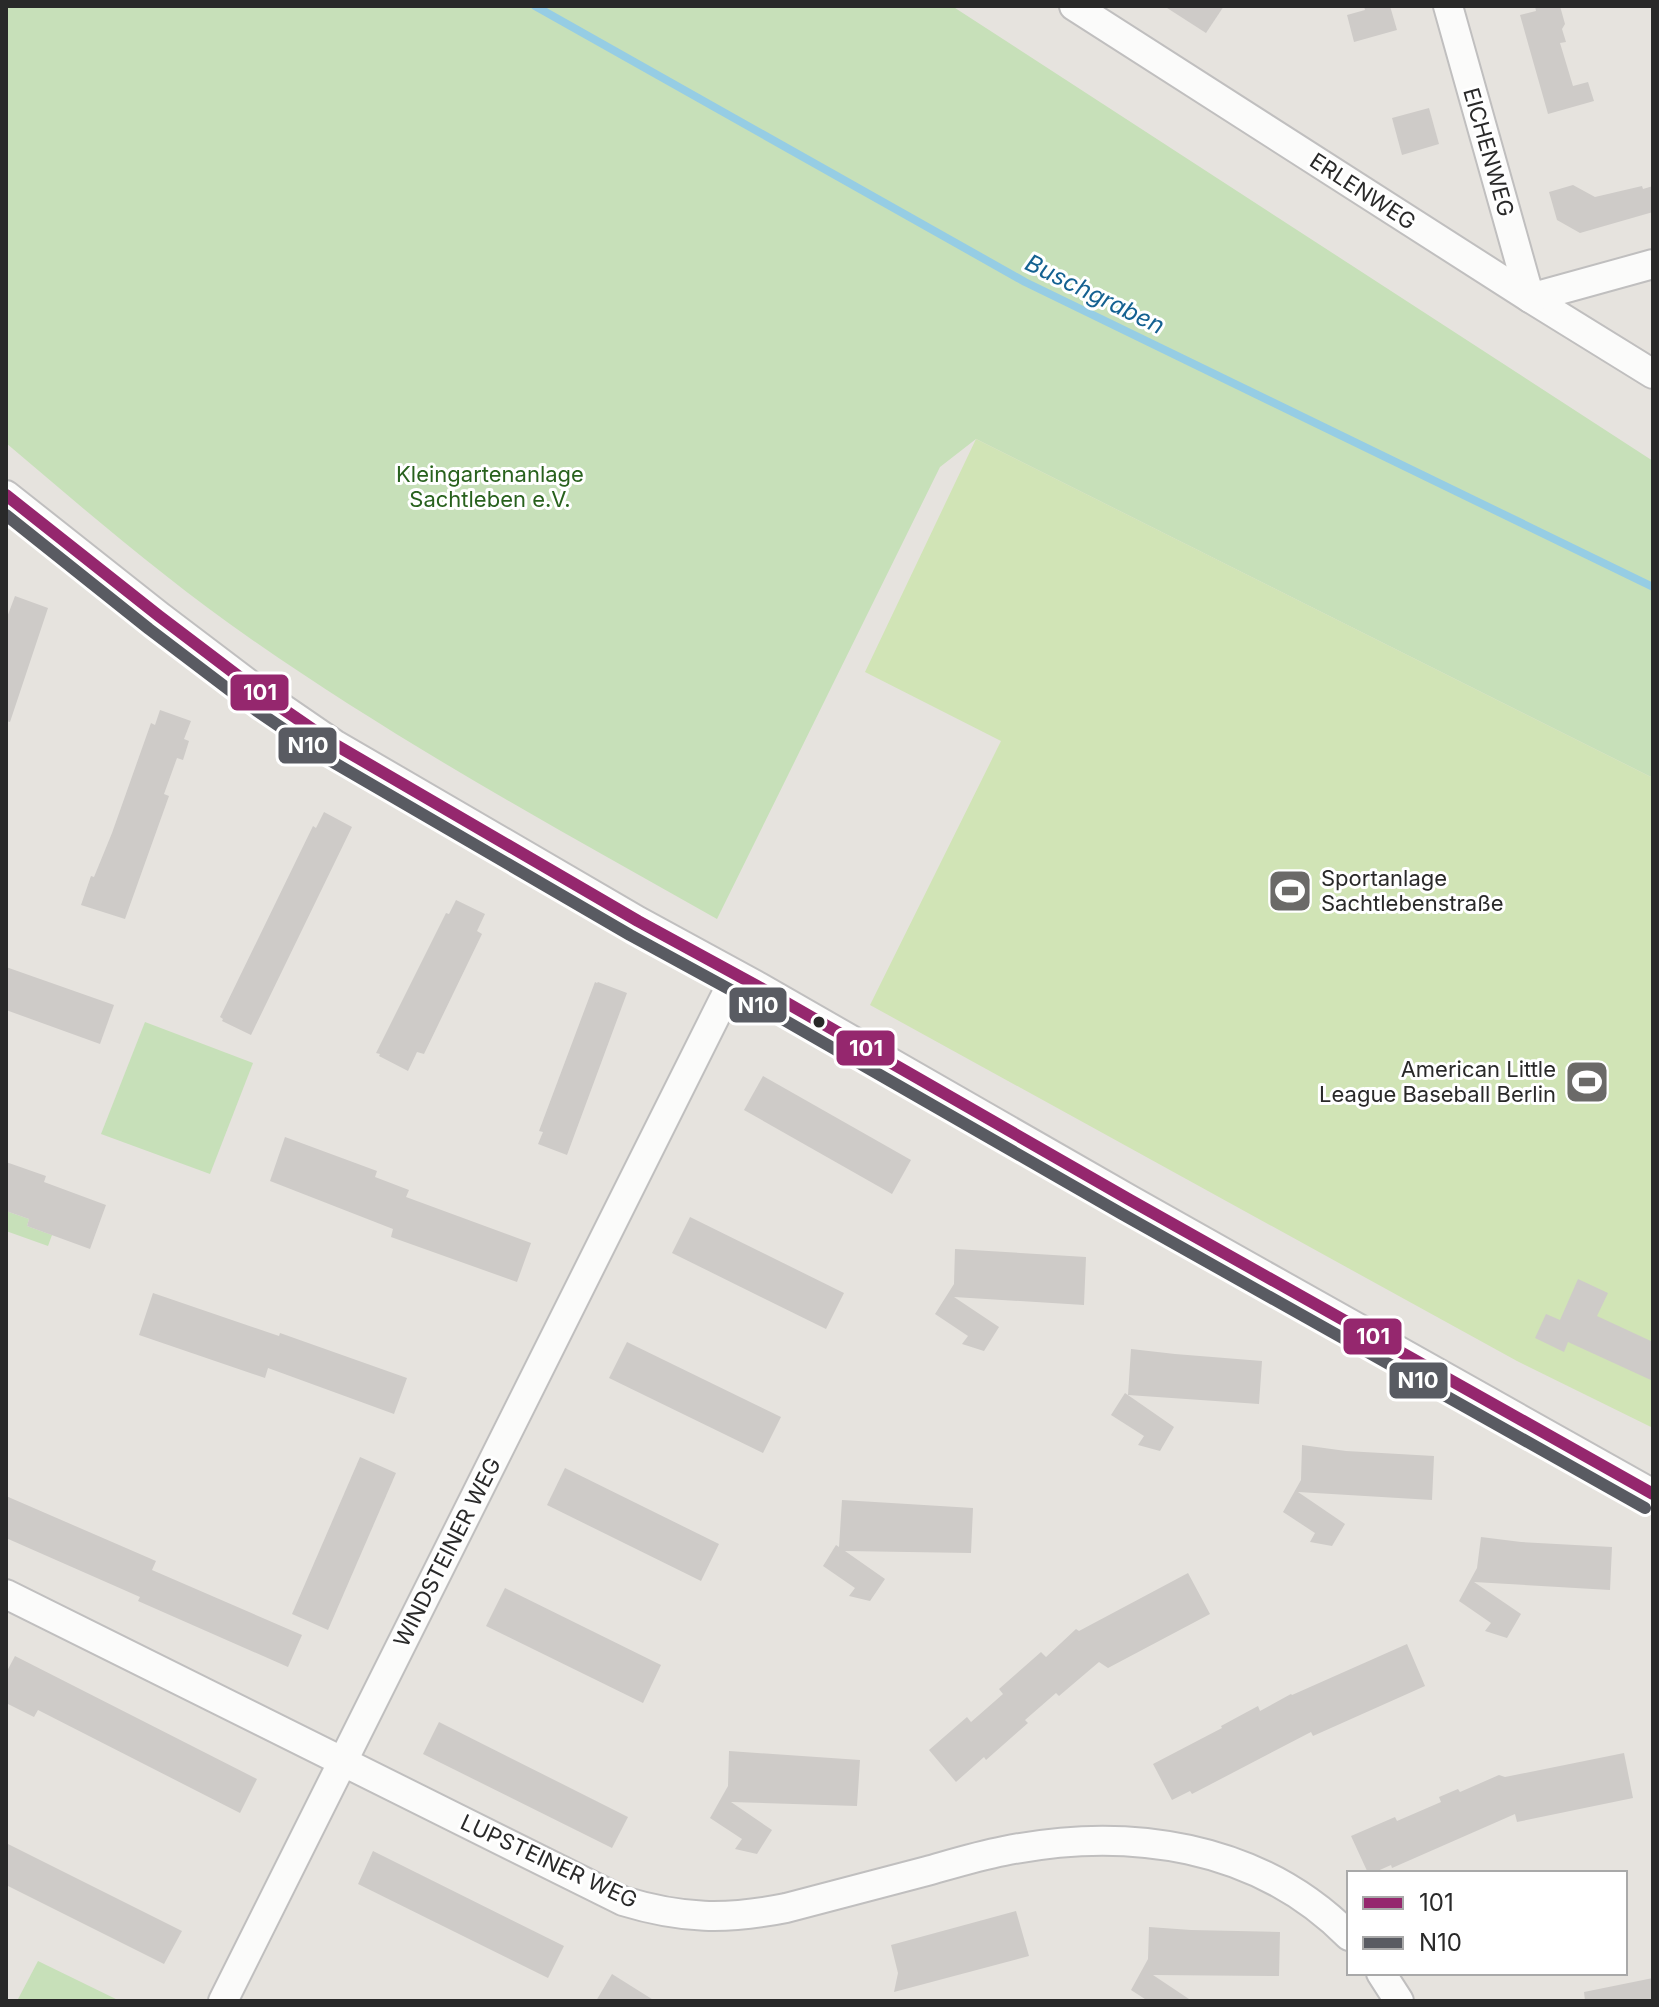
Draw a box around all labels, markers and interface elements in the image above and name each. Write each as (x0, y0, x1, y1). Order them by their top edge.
street label: EICHENWEG (1458, 85, 1520, 219)
street label: ERLENWEG (1305, 147, 1421, 235)
water label: Buschgraben (1021, 248, 1169, 340)
park label: Kleingartenanlage Sachtleben e.V. (396, 461, 584, 512)
line badge: 101 (229, 673, 290, 712)
text: 101 (243, 679, 277, 705)
line badge: N10 (277, 726, 338, 765)
text: N10 (287, 732, 329, 758)
place label: Sportanlage Sachtlebenstraße (1321, 865, 1504, 916)
sports icon: Sportanlage Sachtlebenstraße (1266, 867, 1314, 915)
line badge: N10 (728, 986, 788, 1024)
text: N10 (737, 992, 779, 1018)
unlabelled marker (811, 1014, 827, 1030)
line badge: 101 (835, 1029, 896, 1067)
text: 101 (849, 1035, 883, 1061)
place label: American Little League Baseball Berlin (1319, 1056, 1556, 1107)
sports icon: American Little League Baseball Berlin (1563, 1058, 1611, 1106)
line badge: 101 (1342, 1317, 1403, 1356)
text: 101 (1356, 1323, 1390, 1349)
line badge: N10 (1388, 1361, 1449, 1400)
text: N10 (1397, 1367, 1439, 1393)
street label: WINDSTEINER WEG (388, 1453, 506, 1651)
street label: LUPSTEINER WEG (457, 1809, 641, 1913)
legend (1347, 1871, 1627, 1975)
text: 101 (1419, 1888, 1454, 1917)
text: N10 (1419, 1928, 1462, 1957)

